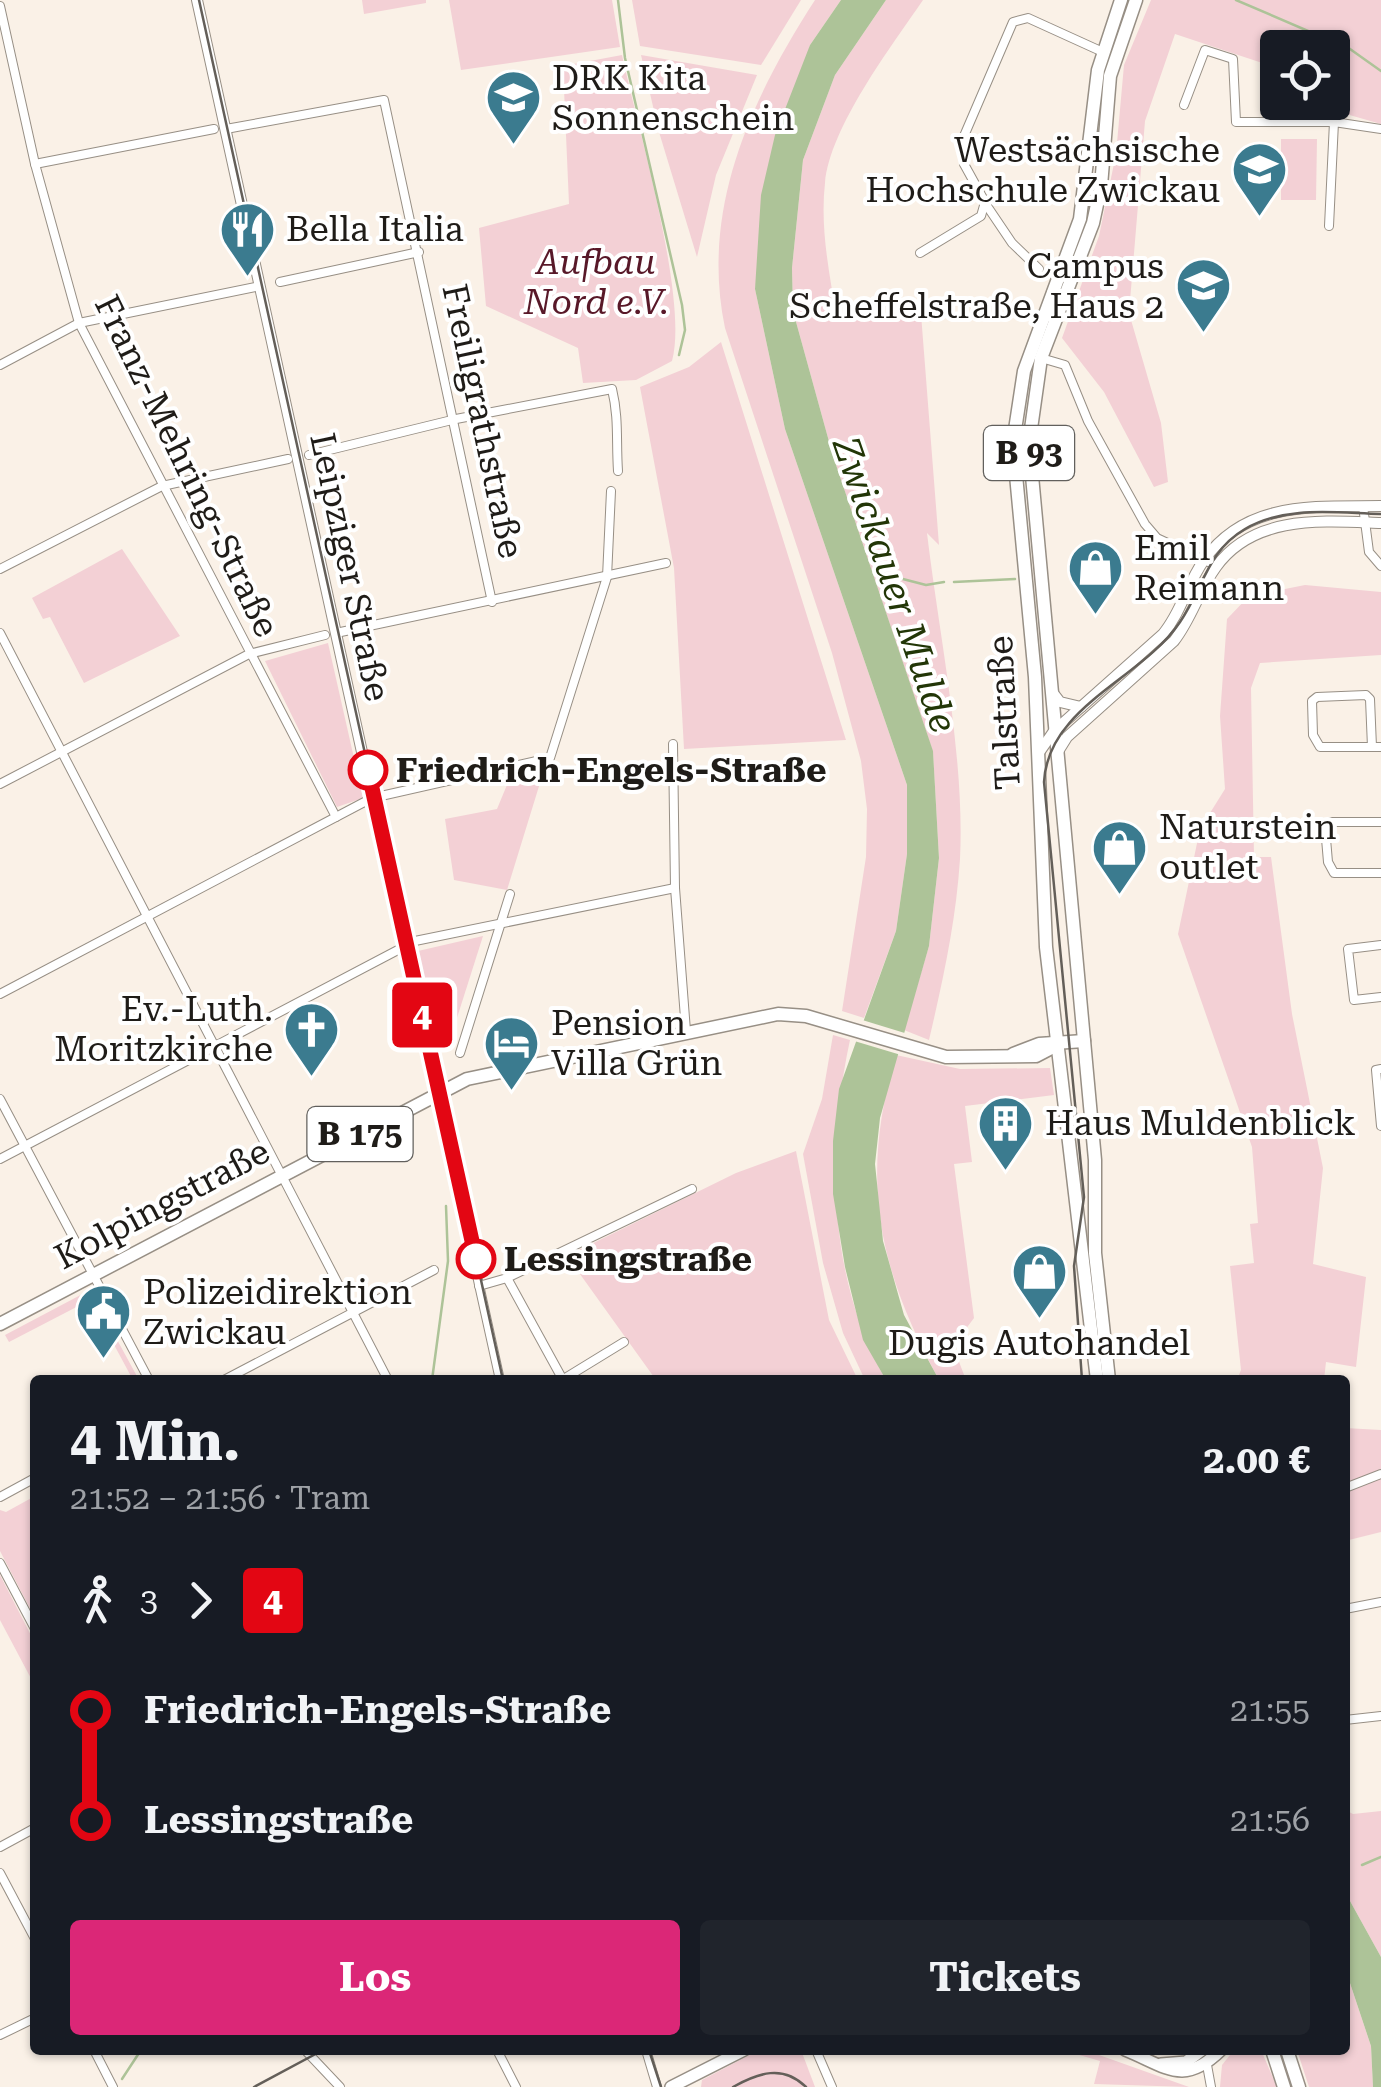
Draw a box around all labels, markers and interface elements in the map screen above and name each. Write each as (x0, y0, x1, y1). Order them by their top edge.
map controls (1260, 30, 1350, 120)
button: locate (1260, 30, 1350, 120)
place label: DRK Kita Sonnenschein (552, 58, 794, 139)
school or university icon: DRK Kita Sonnenschein (483, 68, 543, 147)
place label: Westsächsische Hochschule Zwickau (865, 130, 1220, 211)
school or university icon: Westsächsische Hochschule Zwickau (1229, 140, 1289, 219)
restaurant icon: Bella Italia (217, 199, 277, 278)
place label: Bella Italia (286, 209, 464, 250)
park label: Aufbau Nord e.V. (523, 242, 668, 323)
place label: Campus Scheffelstraße, Haus 2 (789, 246, 1164, 327)
school or university icon: Campus Scheffelstraße, Haus 2 (1173, 256, 1233, 335)
street label: Freiligrathstraße (433, 280, 532, 562)
street label: Franz-Mehring-Straße (86, 289, 287, 644)
road number: B 93 (984, 426, 1074, 480)
street label: Leipziger Straße (301, 429, 398, 705)
water label: Zwickauer Mulde (824, 431, 966, 738)
place label: Emil Reimann (1134, 528, 1284, 609)
shop icon: Emil Reimann (1065, 538, 1125, 617)
street label: Talstraße (980, 635, 1029, 791)
place label: Friedrich-Engels-Straße (396, 750, 826, 791)
marker: Friedrich-Engels-Straße (349, 751, 387, 789)
place label: Naturstein outlet (1159, 807, 1337, 888)
shop icon: Naturstein outlet (1090, 817, 1150, 896)
line badge: 4 (390, 982, 454, 1048)
place label: Ev.-Luth. Moritzkirche (54, 989, 273, 1070)
text: 4 (412, 995, 432, 1036)
church icon: Ev.-Luth. Moritzkirche (282, 999, 342, 1078)
place label: Pension Villa Grün (551, 1003, 722, 1084)
hotel icon: Pension Villa Grün (482, 1013, 542, 1092)
building icon: Haus Muldenblick (976, 1093, 1036, 1172)
place label: Haus Muldenblick (1045, 1103, 1356, 1144)
road number: B 175 (308, 1107, 412, 1161)
street label: Kolpingstraße (48, 1131, 277, 1278)
place label: Lessingstraße (504, 1239, 752, 1280)
marker: Lessingstraße (457, 1240, 495, 1278)
shop icon: Dugis Autohandel (1009, 1242, 1069, 1321)
place label: Polizeidirektion Zwickau (143, 1272, 412, 1353)
public building icon: Polizeidirektion Zwickau (74, 1282, 134, 1361)
place label: Dugis Autohandel (888, 1323, 1190, 1364)
text: 4 Min. (70, 1409, 240, 1473)
text: 2.00 € (1203, 1438, 1310, 1482)
text: 21:52 – 21:56 · Tram (70, 1479, 370, 1517)
icon: walk (70, 1573, 125, 1628)
icon: forward (173, 1573, 228, 1628)
text: 4 (263, 1580, 283, 1621)
text: 3 (140, 1581, 158, 1619)
text: Friedrich-Engels-Straße (144, 1688, 611, 1732)
text: 21:55 (1230, 1691, 1310, 1729)
text: Lessingstraße (144, 1798, 413, 1842)
text: 21:56 (1230, 1801, 1310, 1839)
button: Los (70, 1920, 680, 2035)
button: Tickets (700, 1920, 1310, 2035)

